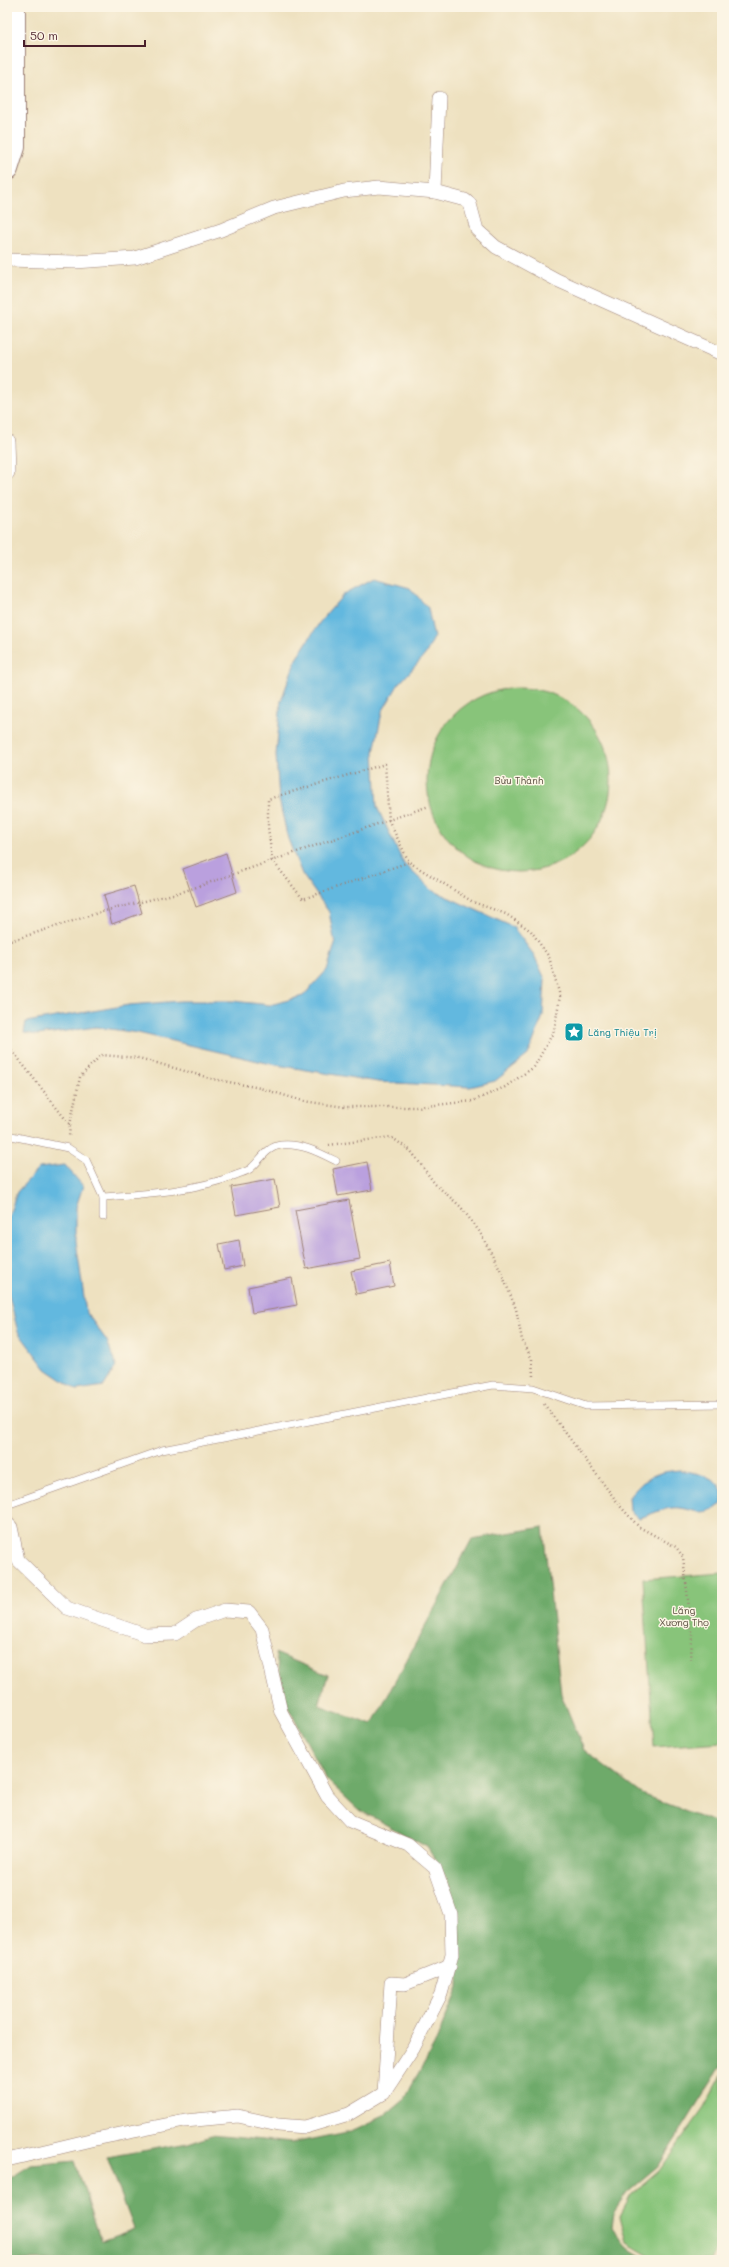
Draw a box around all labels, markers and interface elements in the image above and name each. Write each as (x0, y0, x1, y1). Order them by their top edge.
scale bar (24, 22, 145, 48)
text: 50 m (30, 27, 58, 43)
park label: Bửu Thành (495, 773, 544, 787)
place icon: Lăng Thiệu Trị (563, 1021, 585, 1043)
place label: Lăng Thiệu Trị (588, 1025, 657, 1039)
park label: Lăng Xương Thọ (659, 1603, 709, 1629)

